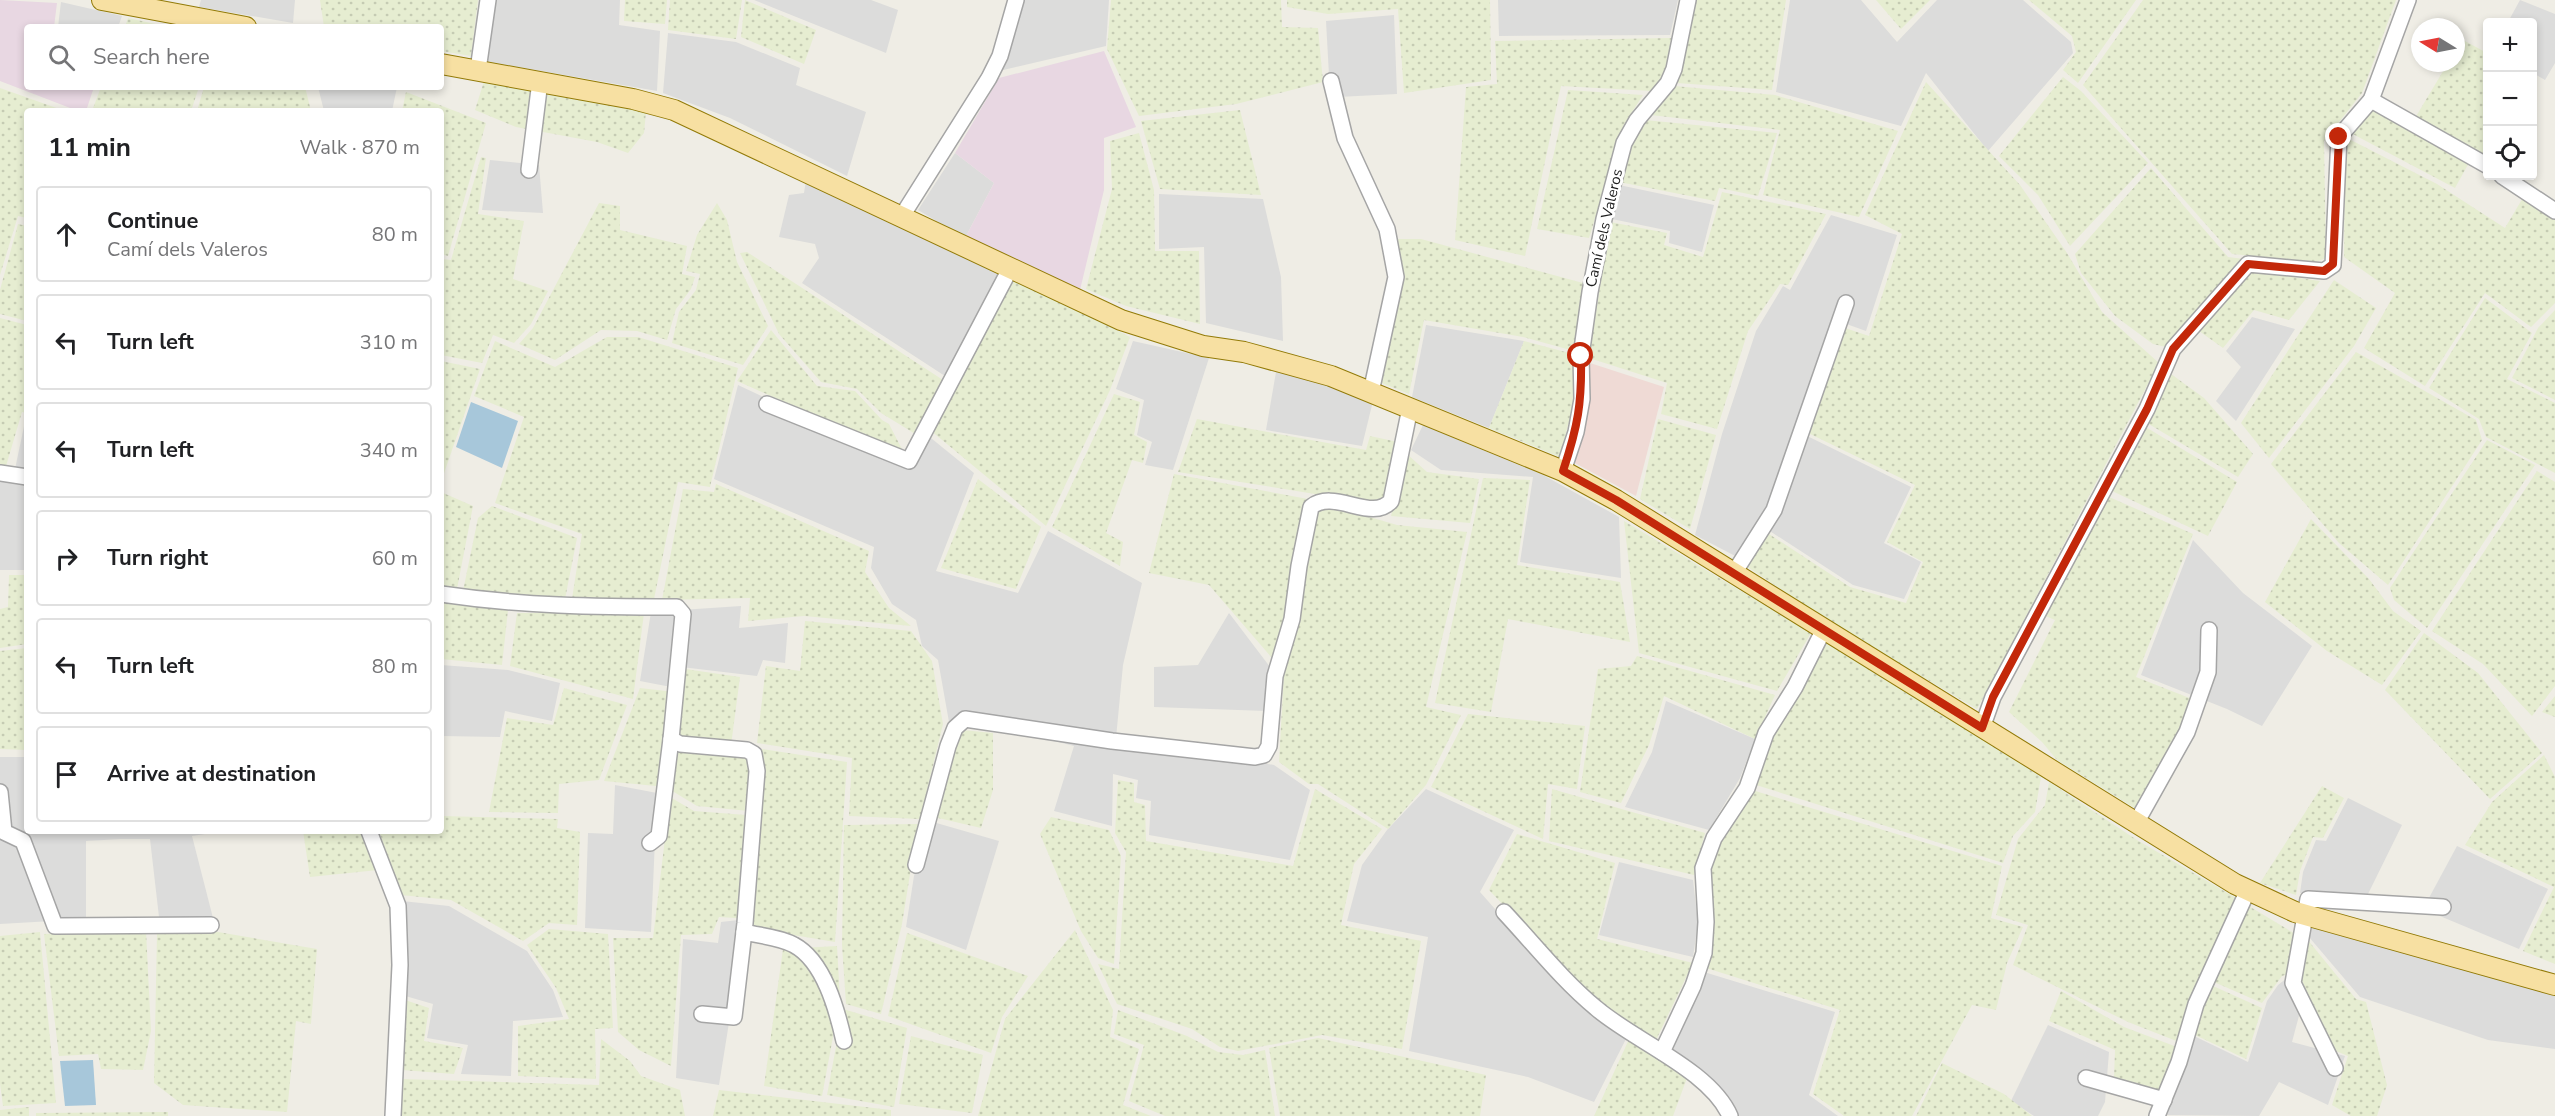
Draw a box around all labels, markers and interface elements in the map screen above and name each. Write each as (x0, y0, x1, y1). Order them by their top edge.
north arrow (2411, 18, 2465, 72)
map controls (2483, 18, 2537, 180)
button: + (2483, 18, 2537, 72)
search box (24, 24, 444, 90)
icon: search (45, 41, 78, 74)
text: Search here (93, 42, 210, 72)
button: − (2483, 72, 2537, 126)
route end (2325, 123, 2351, 149)
button: locate (2483, 126, 2537, 180)
text: 11 min (48, 130, 131, 165)
text: Walk · 870 m (300, 134, 420, 161)
street label: Camí dels Valeros (1581, 167, 1627, 289)
text: Continue (107, 206, 198, 236)
icon: ahead (50, 218, 83, 251)
text: 80 m (372, 221, 418, 248)
text: Camí dels Valeros (107, 236, 268, 263)
icon: left (50, 326, 83, 359)
text: Turn left (107, 327, 194, 357)
text: 310 m (360, 329, 418, 356)
route start (1567, 342, 1593, 368)
icon: left (50, 434, 83, 467)
text: Turn left (107, 435, 194, 465)
text: 340 m (360, 437, 418, 464)
icon: right (50, 542, 83, 575)
text: Turn right (107, 543, 208, 573)
text: 60 m (372, 545, 418, 572)
icon: left (50, 650, 83, 683)
text: Turn left (107, 651, 194, 681)
text: 80 m (372, 653, 418, 680)
icon: arrive (50, 758, 83, 791)
text: Arrive at destination (107, 759, 316, 789)

